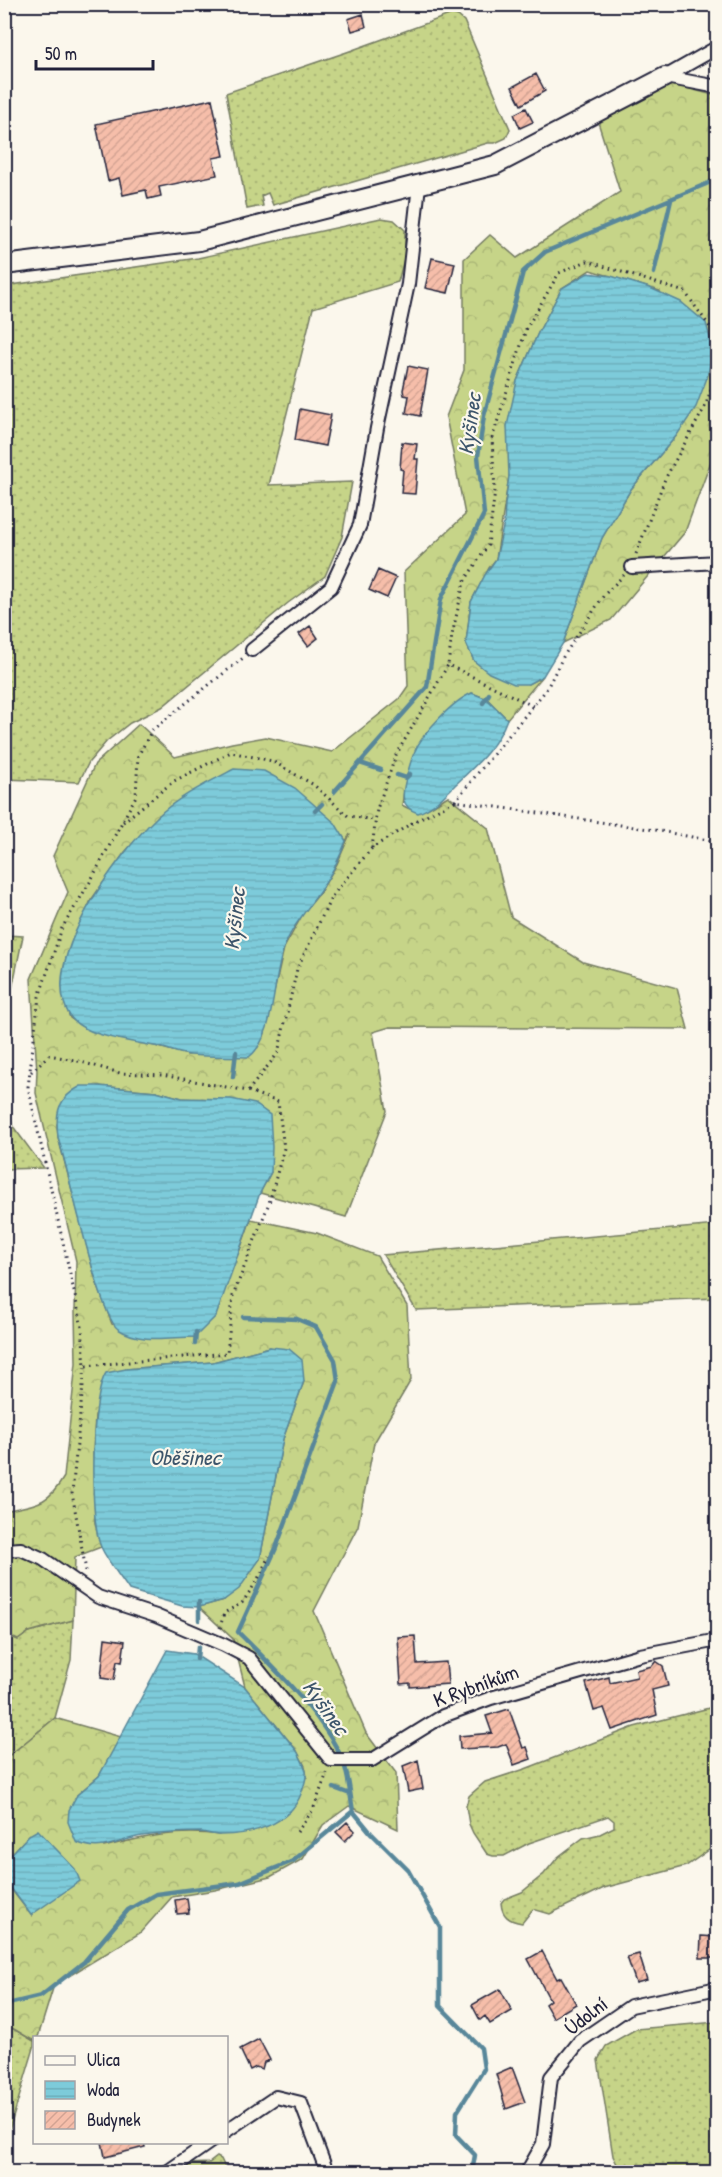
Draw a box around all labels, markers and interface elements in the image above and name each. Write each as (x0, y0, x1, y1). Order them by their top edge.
scale bar (36, 33, 153, 71)
text: 50 m (45, 41, 77, 66)
water label: Kyšinec (450, 389, 488, 457)
water label: Kyšinec (216, 884, 252, 951)
water label: Oběšinec (150, 1442, 223, 1472)
street label: K Rybníkům (429, 1657, 522, 1714)
water label: Kyšinec (296, 1673, 358, 1743)
street label: Údolní (558, 1989, 614, 2042)
legend (33, 2036, 228, 2144)
text: Ulica (87, 2047, 120, 2072)
text: Woda (87, 2077, 119, 2102)
text: Budynek (87, 2107, 141, 2132)

